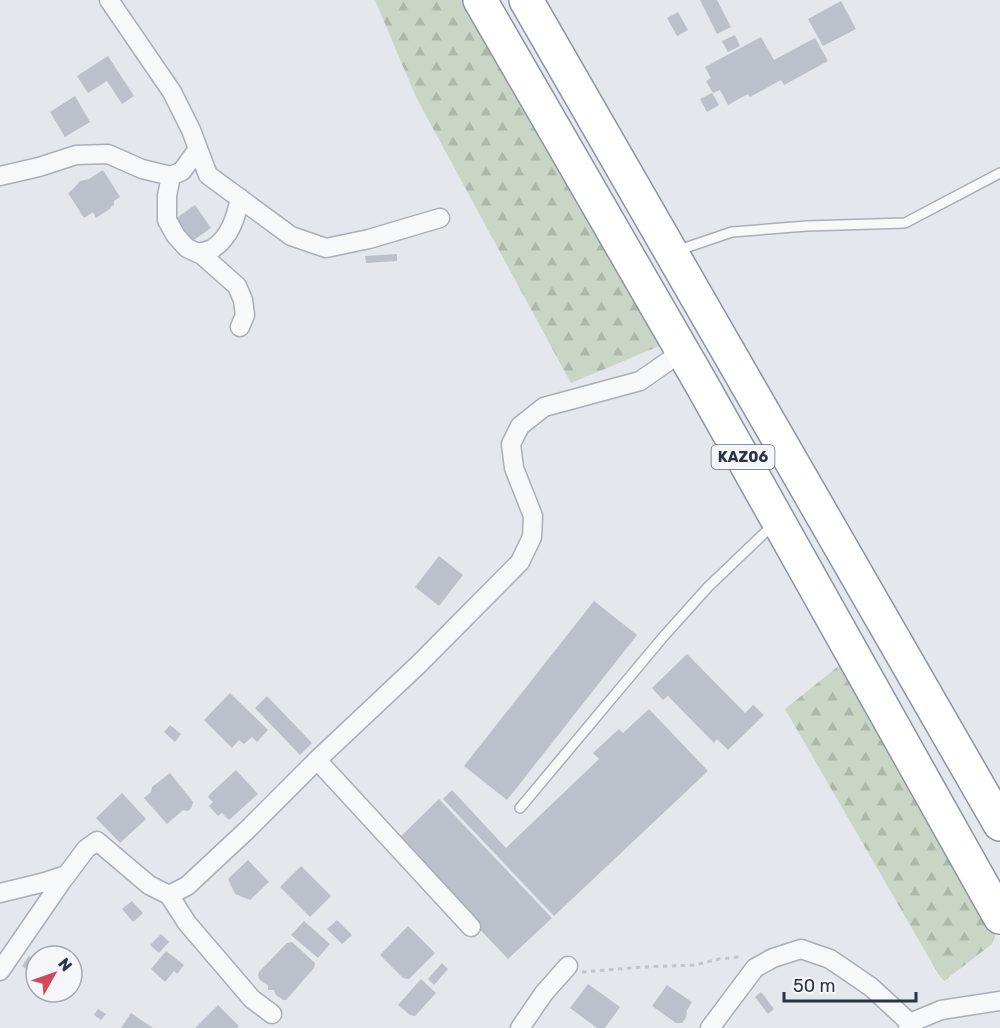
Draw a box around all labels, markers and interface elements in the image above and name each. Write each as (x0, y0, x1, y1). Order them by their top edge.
road number: KАZ06 (712, 445, 774, 469)
north arrow (24, 944, 84, 1004)
text: N (54, 954, 76, 975)
scale bar (784, 965, 916, 1003)
text: 50 m (793, 975, 836, 997)

